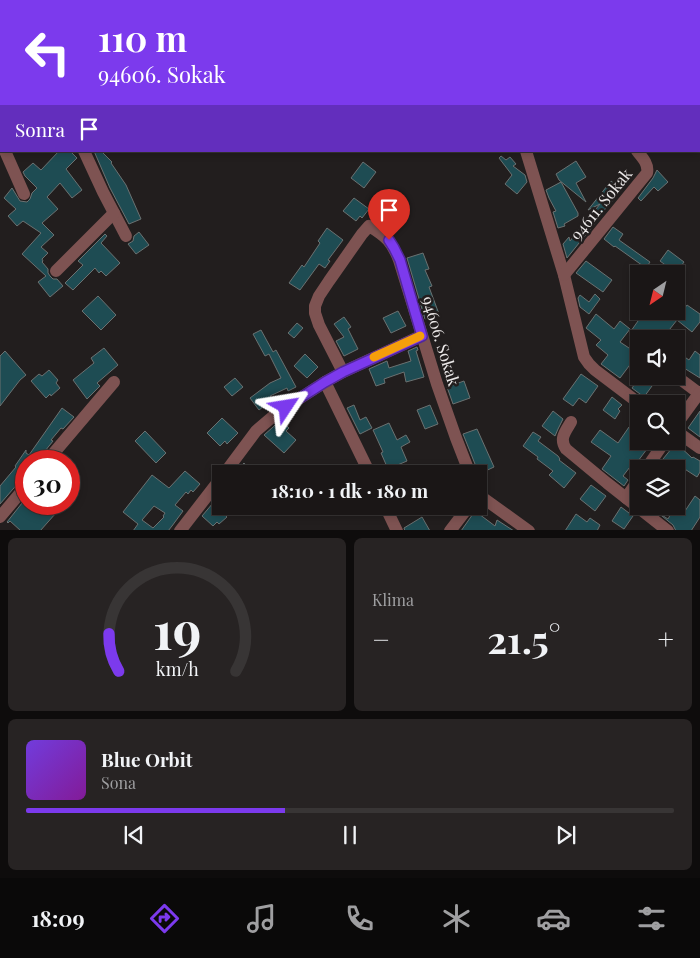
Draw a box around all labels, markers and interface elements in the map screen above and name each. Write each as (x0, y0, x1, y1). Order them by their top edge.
text: 110 m (98, 14, 187, 61)
icon: left (15, 20, 80, 85)
text: 94606. Sokak (98, 59, 226, 89)
icon: arrive (75, 115, 103, 143)
text: Sonra (15, 116, 65, 142)
street label: 94611. Sokak (565, 163, 636, 244)
pin (368, 189, 410, 240)
icon: arrive (375, 196, 403, 224)
north arrow (630, 265, 685, 320)
map controls (630, 265, 685, 515)
street label: 94606. Sokak (418, 293, 465, 389)
button: sound (630, 330, 685, 385)
position arrow (259, 380, 311, 432)
button: search (630, 395, 685, 450)
speed limit sign: 30 (15, 450, 80, 515)
button: layers (630, 460, 685, 515)
text: 18:10 · 1 dk · 180 m (271, 477, 428, 503)
text: Klima (372, 589, 414, 610)
text: 19 (153, 594, 201, 663)
text: 21.5° (487, 613, 560, 664)
text: − (372, 620, 390, 657)
text: + (658, 620, 674, 657)
text: km/h (156, 657, 199, 680)
text: Blue Orbit (101, 746, 192, 772)
text: Sona (101, 772, 136, 793)
icon: previous (120, 821, 148, 849)
icon: pause (336, 821, 364, 849)
icon: next (552, 821, 580, 849)
icon: directions (147, 901, 182, 936)
icon: music (244, 901, 279, 936)
icon: phone (342, 901, 377, 936)
icon: climate (439, 901, 474, 936)
icon: car (536, 901, 571, 936)
icon: filters (634, 901, 669, 936)
text: 18:09 (31, 903, 85, 933)

